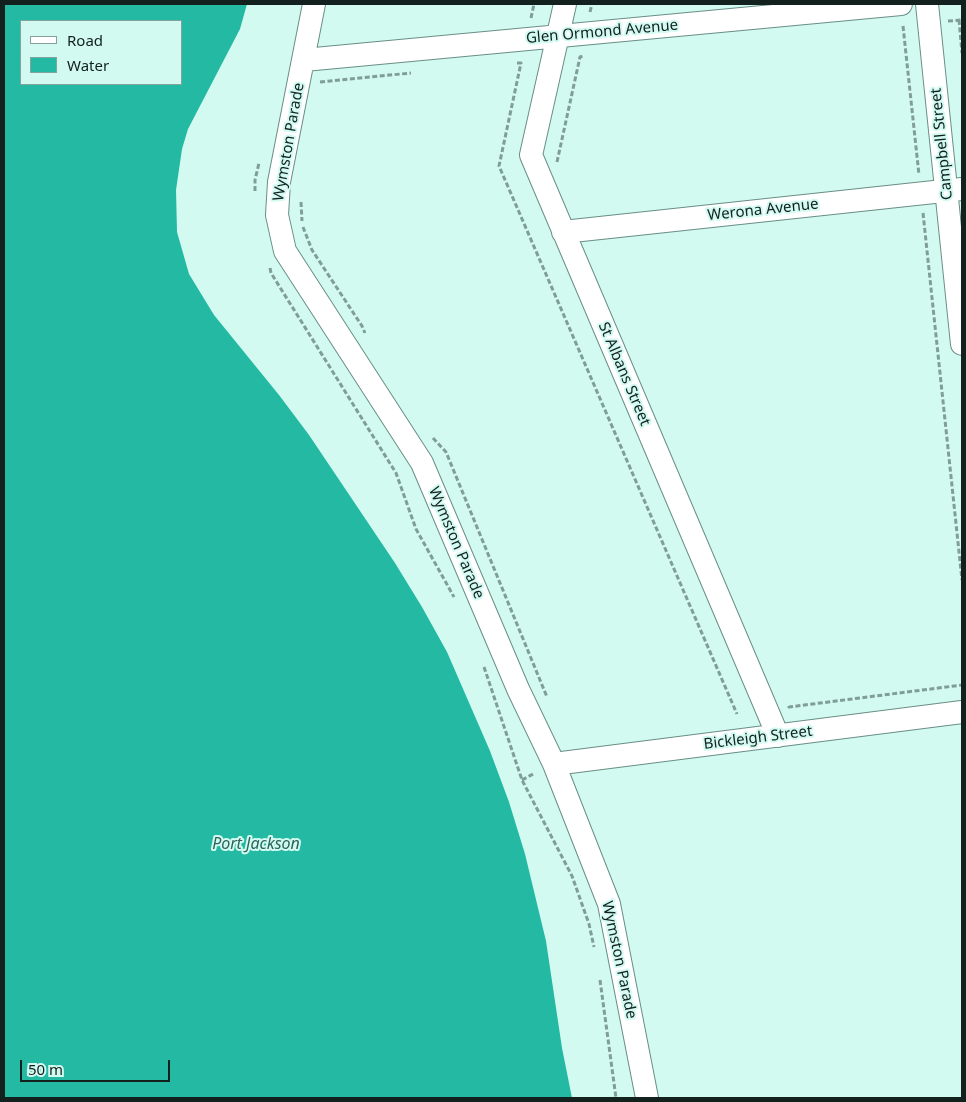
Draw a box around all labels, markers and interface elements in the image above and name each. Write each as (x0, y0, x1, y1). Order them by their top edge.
street label: Glen Ormond Avenue (525, 16, 679, 48)
legend (20, 20, 182, 85)
text: Road (67, 30, 103, 50)
text: Water (67, 55, 109, 75)
street label: Wymston Parade (270, 81, 308, 203)
street label: Campbell Street (927, 87, 957, 201)
street label: Werona Avenue (707, 195, 819, 225)
street label: St Albans Street (594, 319, 654, 429)
street label: Wymston Parade (424, 484, 488, 602)
street label: Bickleigh Street (703, 722, 813, 754)
water label: Port Jackson (212, 834, 300, 854)
street label: Wymston Parade (598, 899, 640, 1021)
scale bar (22, 1050, 172, 1082)
text: 50 m (28, 1059, 63, 1079)

